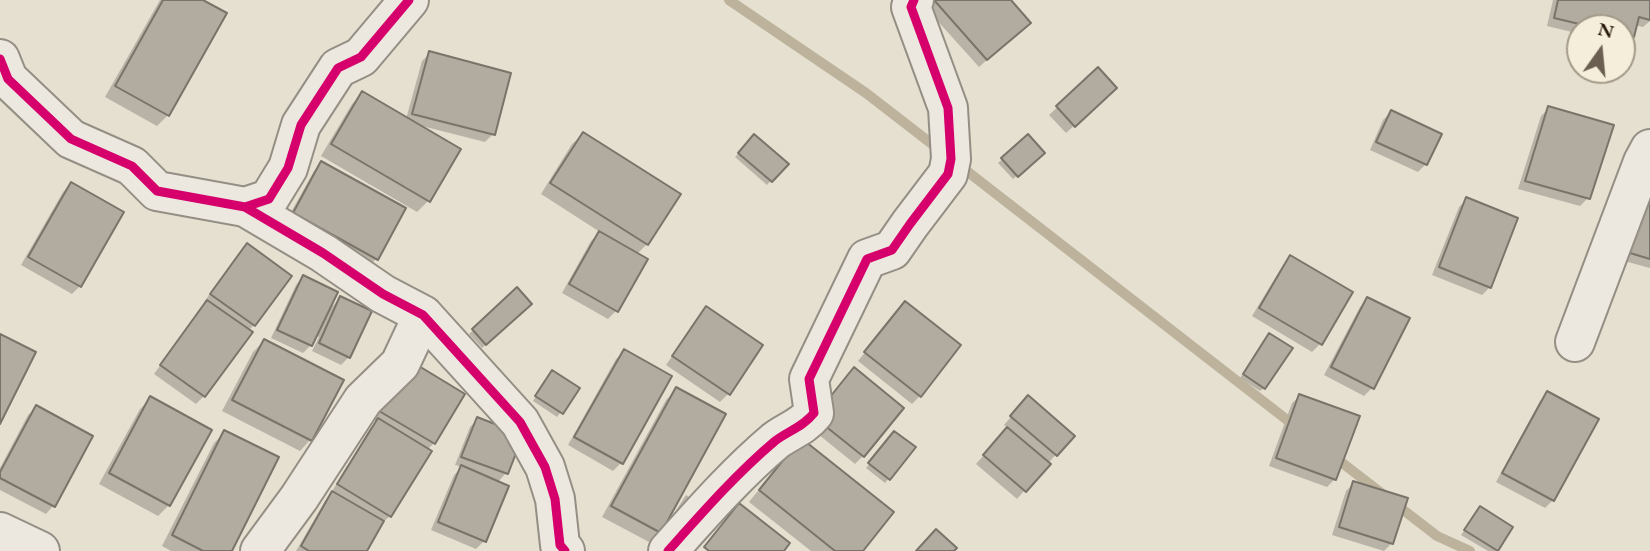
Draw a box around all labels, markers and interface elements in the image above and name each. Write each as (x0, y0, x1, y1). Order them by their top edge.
north arrow (1566, 14, 1636, 84)
text: N (1595, 16, 1617, 44)

